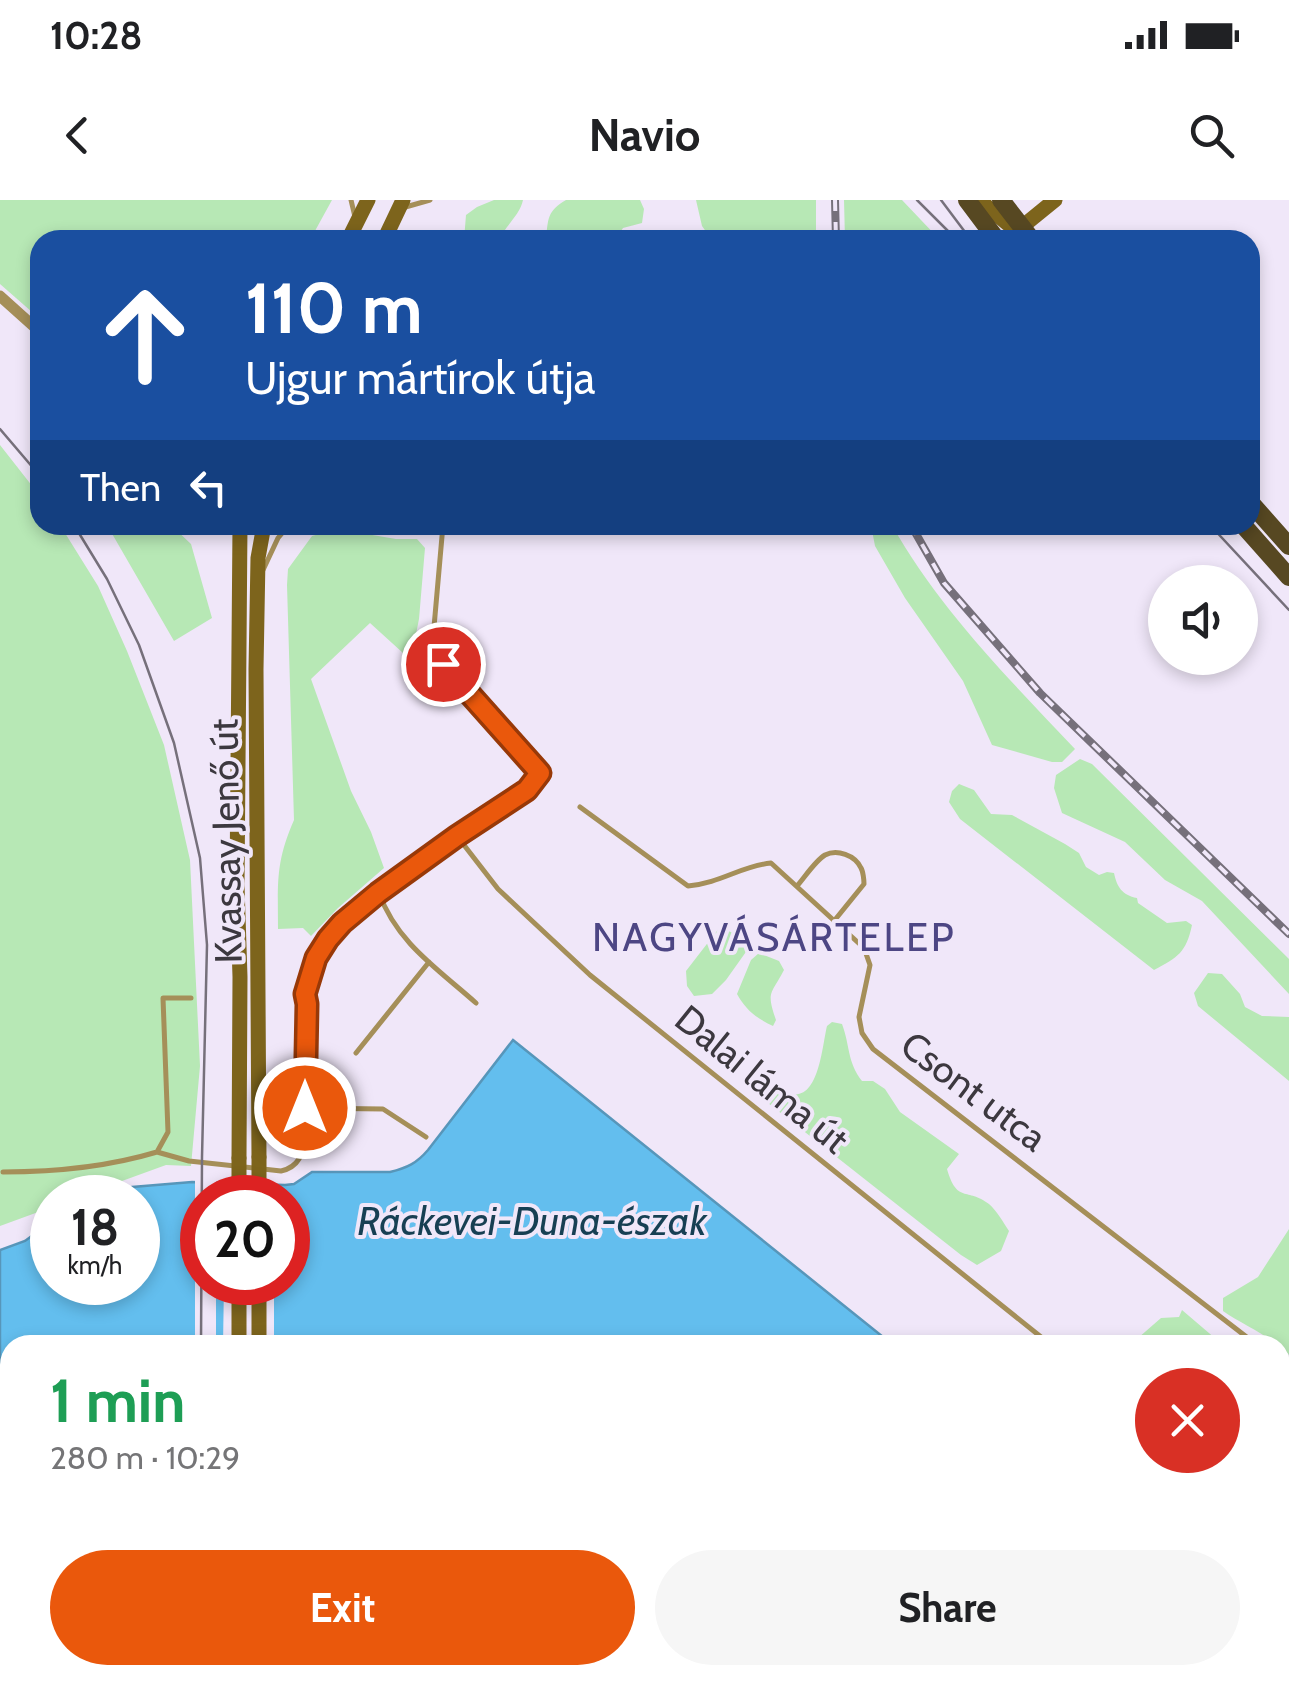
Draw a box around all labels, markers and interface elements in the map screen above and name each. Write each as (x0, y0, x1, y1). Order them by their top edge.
text: 10:28 (50, 12, 142, 59)
icon: back (50, 108, 105, 163)
text: Navio (589, 108, 700, 162)
icon: search (1184, 108, 1239, 163)
text: 110 m (245, 265, 423, 351)
icon: ahead (80, 270, 210, 400)
text: Ujgur mártírok útja (245, 351, 595, 405)
icon: left (181, 460, 236, 515)
text: Then (80, 464, 161, 511)
map controls (1148, 565, 1258, 675)
button: sound (1148, 565, 1258, 675)
pin (401, 622, 486, 707)
icon: arrive (416, 637, 471, 692)
street label: Kvassay Jenő út (200, 718, 252, 964)
district label: NAGYVÁSÁRTELEP (592, 912, 956, 961)
street label: Dalai láma út (666, 995, 858, 1163)
street label: Csont utca (892, 1021, 1056, 1161)
position arrow (253, 1056, 357, 1160)
speed limit sign: 20 (180, 1175, 310, 1305)
water label: Ráckevei-Duna-észak (357, 1196, 709, 1245)
text: 18 (71, 1197, 119, 1258)
text: km/h (68, 1250, 122, 1280)
text: 1 min (50, 1364, 185, 1437)
button: close (1135, 1368, 1240, 1473)
text: 280 m · 10:29 (50, 1438, 240, 1477)
button: Exit (50, 1550, 635, 1665)
button: Share (655, 1550, 1240, 1665)

